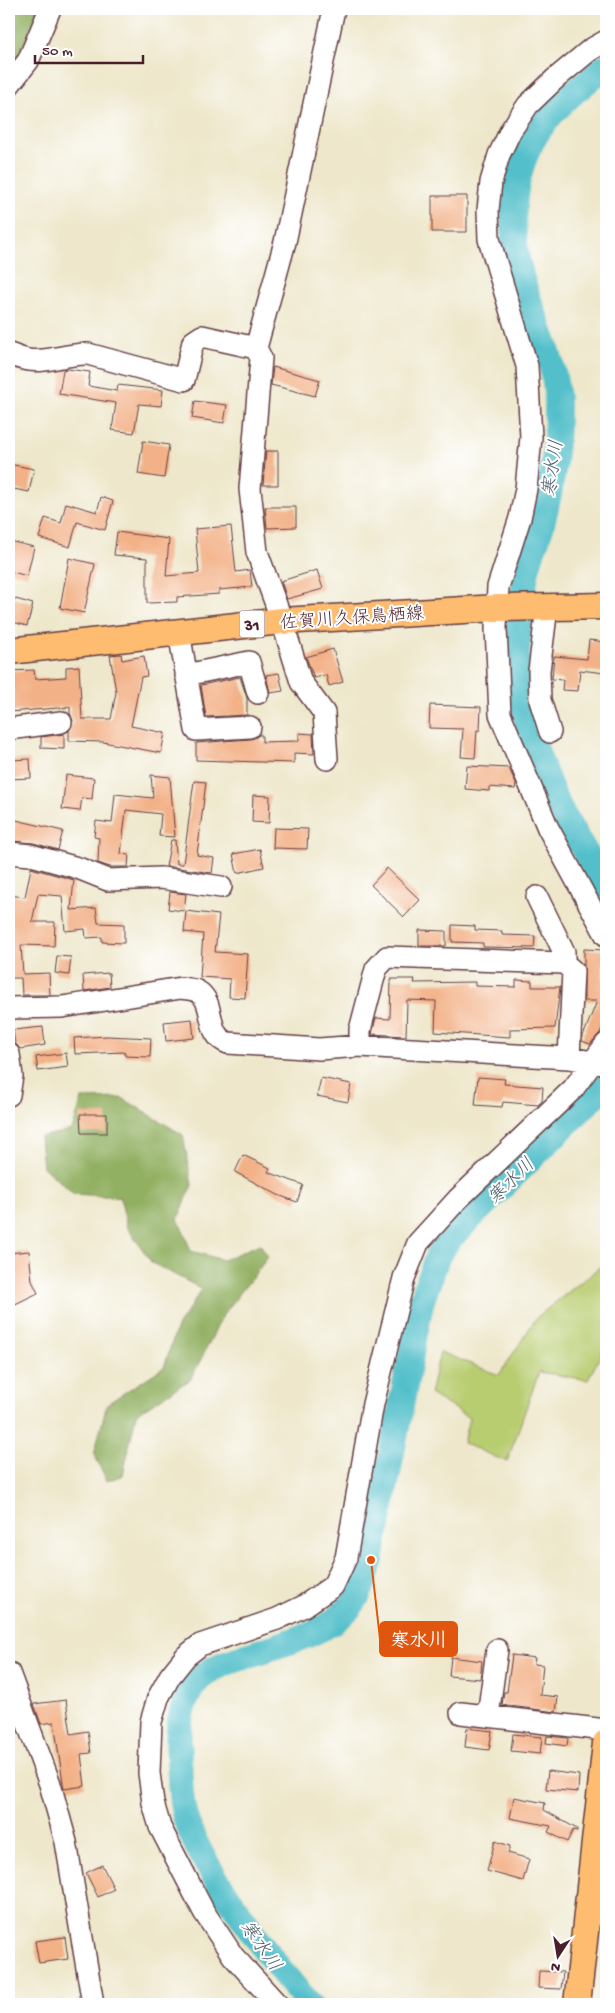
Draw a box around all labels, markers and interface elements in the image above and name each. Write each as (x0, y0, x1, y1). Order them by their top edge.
scale bar (35, 32, 142, 64)
text: 50 m (42, 43, 73, 61)
water label: 寒水川 (538, 439, 570, 498)
street label: 佐賀川久保鳥栖線 (280, 603, 425, 635)
road number: 31 (240, 610, 264, 638)
water label: 寒水川 (483, 1153, 541, 1211)
callout: 寒水川 (380, 1622, 457, 1656)
text: 寒水川 (390, 1630, 448, 1654)
water label: 寒水川 (233, 1916, 286, 1977)
north arrow (532, 1930, 582, 1980)
text: N (550, 1957, 562, 1976)

